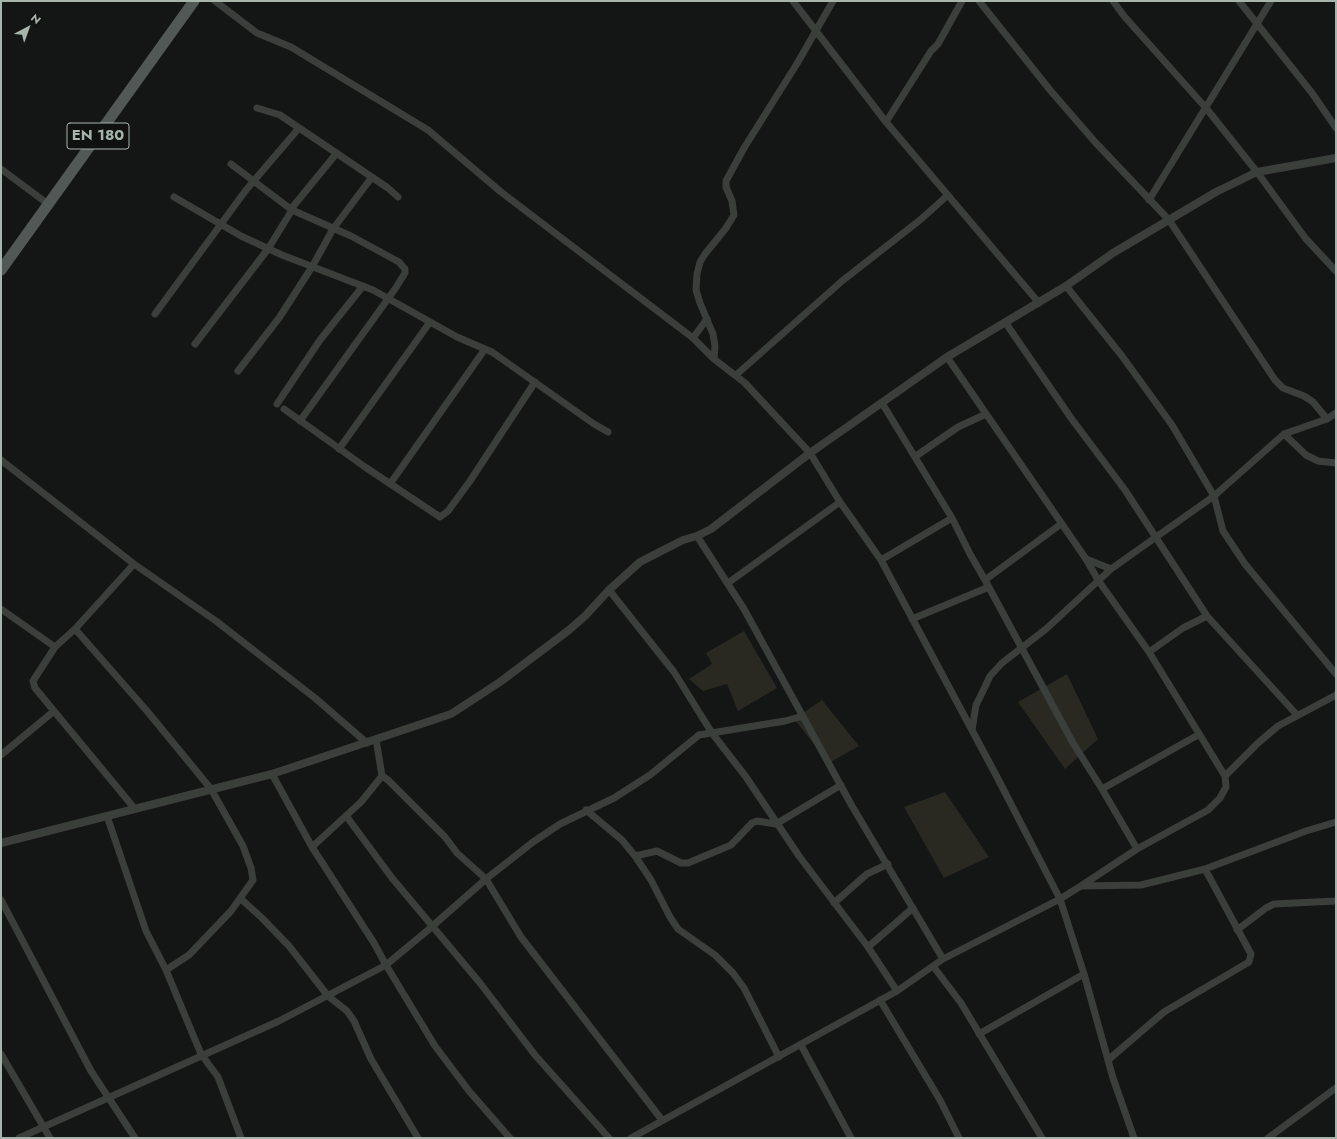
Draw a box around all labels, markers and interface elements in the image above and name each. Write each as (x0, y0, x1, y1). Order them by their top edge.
north arrow (8, 8, 48, 48)
text: N (27, 10, 44, 28)
road number: EN 180 (67, 123, 129, 149)

